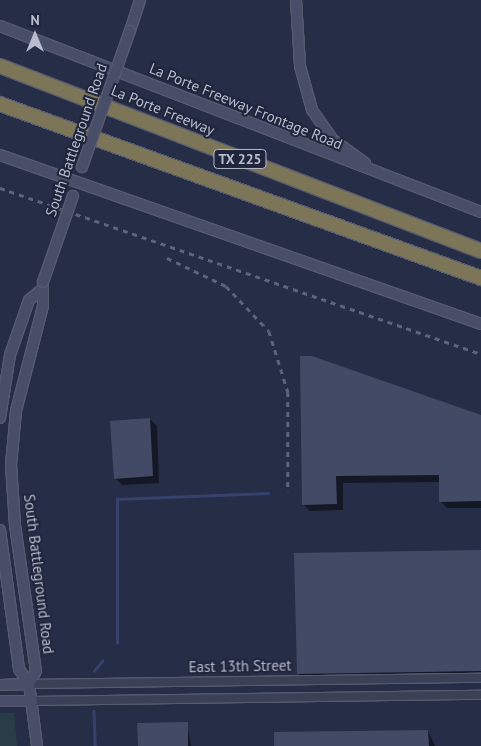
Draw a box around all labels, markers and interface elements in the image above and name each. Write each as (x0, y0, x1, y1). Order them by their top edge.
north arrow (10, 10, 60, 60)
text: N (30, 11, 40, 29)
street label: La Porte Freeway Frontage Road (147, 59, 345, 153)
street label: South Battleground Road (41, 61, 111, 219)
street label: La Porte Freeway (109, 81, 217, 139)
road number: TX 225 (212, 148, 268, 170)
street label: South Battleground Road (20, 493, 58, 655)
street label: East 13th Street (188, 656, 292, 676)

